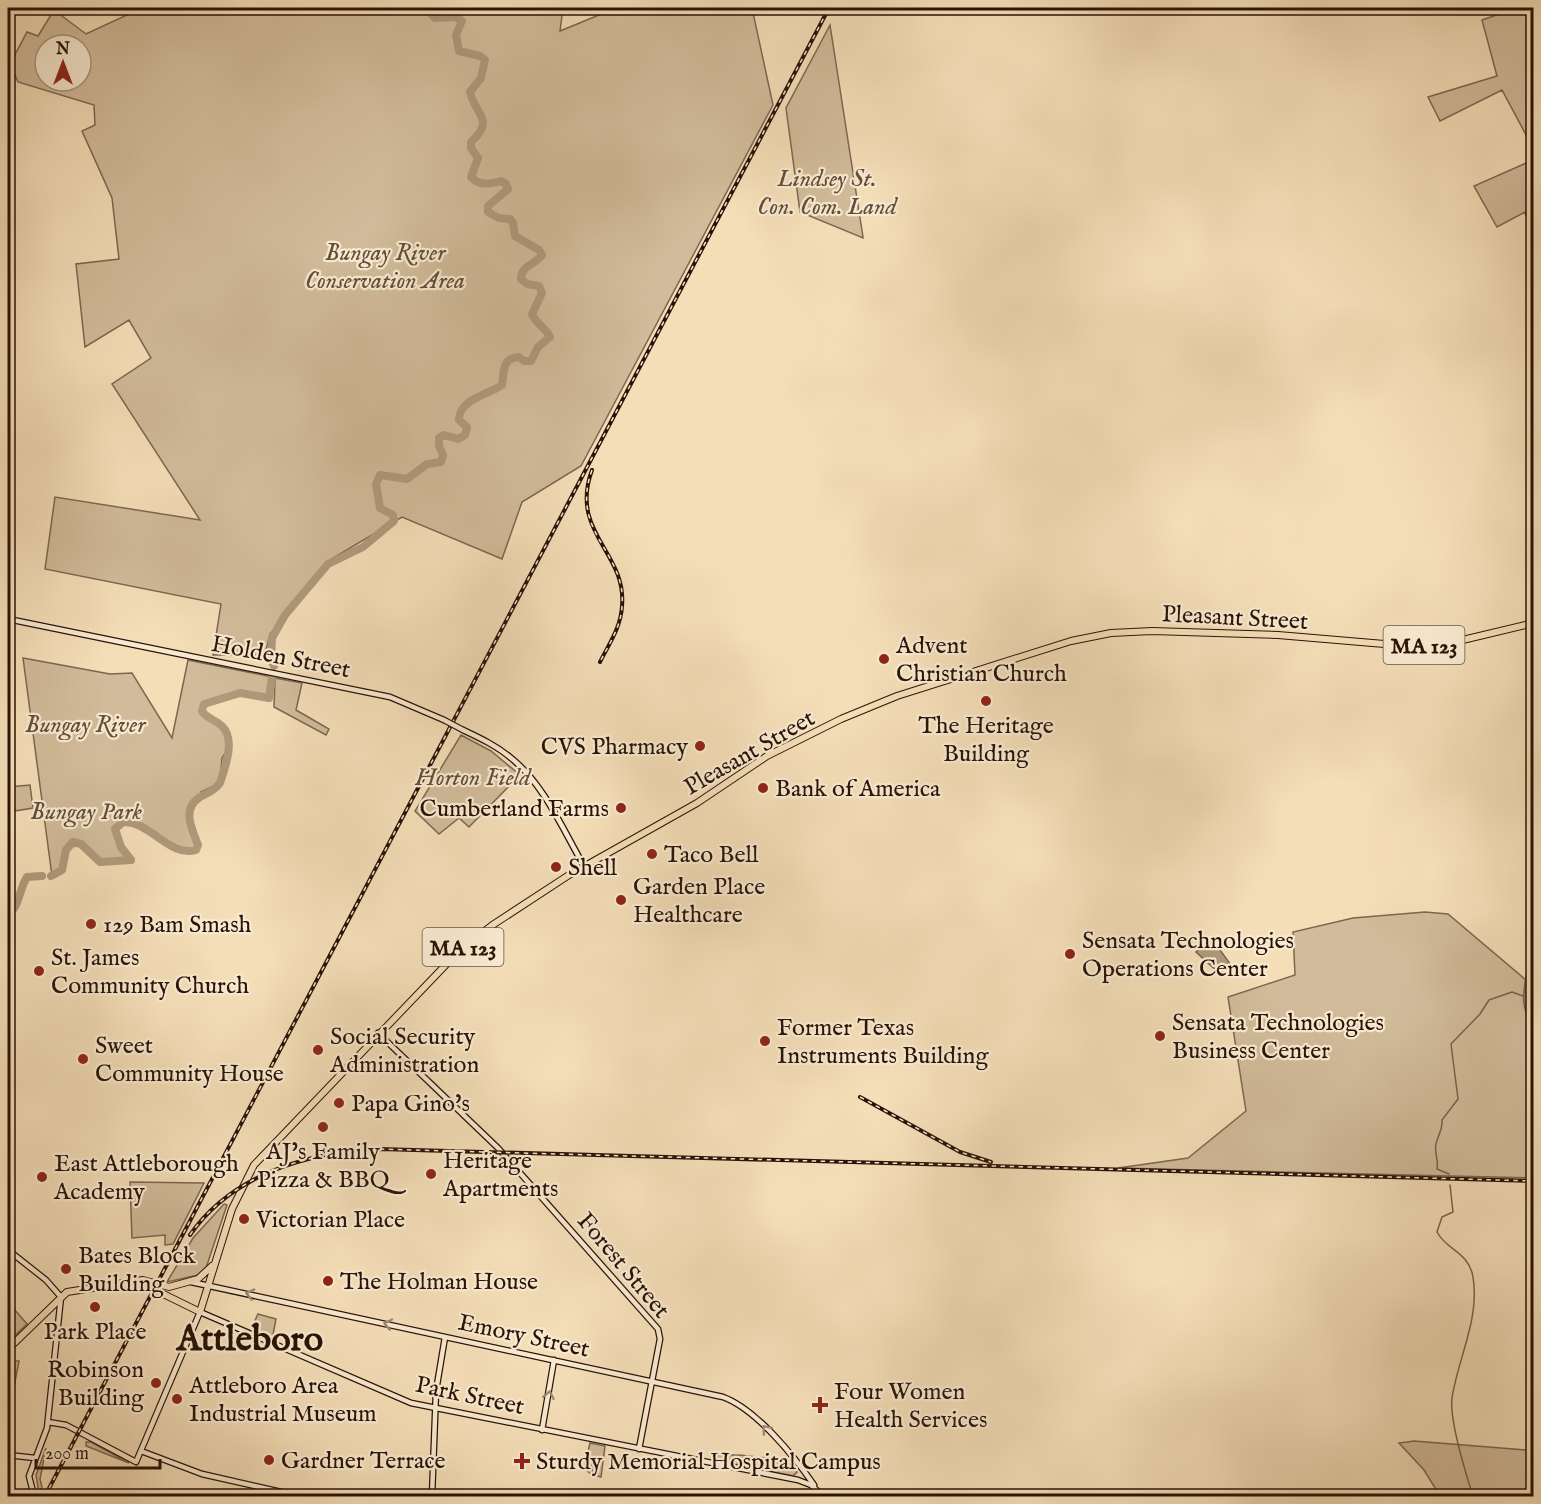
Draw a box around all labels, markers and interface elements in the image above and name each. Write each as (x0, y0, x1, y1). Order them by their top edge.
north arrow (33, 33, 93, 93)
text: N (55, 40, 70, 60)
park label: Lindsey St. Con. Com. Land (757, 164, 899, 223)
park label: Bungay River Conservation Area (305, 238, 465, 297)
street label: Pleasant Street (1161, 599, 1309, 638)
road number: MA 123 (1384, 626, 1464, 664)
street label: Holden Street (209, 629, 353, 686)
place label: Advent Christian Church (895, 631, 1067, 690)
marker: Advent Christian Church (877, 652, 891, 666)
marker: The Heritage Building (979, 694, 993, 708)
street label: Pleasant Street (679, 703, 821, 803)
park label: Bungay River (25, 710, 147, 741)
place label: The Heritage Building (918, 711, 1054, 770)
place label: CVS Pharmacy (541, 732, 688, 763)
marker: CVS Pharmacy (693, 739, 707, 753)
park label: Horton Field (414, 763, 532, 794)
place label: Bank of America (775, 774, 941, 805)
marker: Bank of America (756, 781, 770, 795)
place label: Cumberland Farms (419, 794, 609, 825)
park label: Bungay Park (30, 797, 142, 828)
marker: Cumberland Farms (614, 801, 628, 815)
place label: Taco Bell (664, 840, 759, 871)
marker: Taco Bell (645, 847, 659, 861)
place label: Shell (568, 853, 618, 884)
marker: Shell (549, 860, 563, 874)
place label: Garden Place Healthcare (633, 872, 765, 931)
marker: Garden Place Healthcare (614, 893, 628, 907)
place label: 129 Bam Smash (103, 910, 252, 941)
marker: 129 Bam Smash (84, 917, 98, 931)
place label: Sensata Technologies Operations Center (1082, 926, 1294, 985)
road number: MA 123 (422, 928, 504, 966)
place label: St. James Community Church (51, 943, 249, 1002)
marker: Sensata Technologies Operations Center (1063, 947, 1077, 961)
marker: St. James Community Church (32, 964, 46, 978)
place label: Sensata Technologies Business Center (1172, 1008, 1384, 1067)
place label: Former Texas Instruments Building (777, 1013, 989, 1072)
place label: Social Security Administration (329, 1022, 479, 1081)
marker: Sensata Technologies Business Center (1153, 1029, 1167, 1043)
place label: Sweet Community House (95, 1031, 284, 1090)
marker: Former Texas Instruments Building (758, 1034, 772, 1048)
marker: Social Security Administration (311, 1043, 325, 1057)
marker: Sweet Community House (76, 1052, 90, 1066)
place label: Papa Gino's (351, 1089, 470, 1120)
marker: Papa Gino's (332, 1096, 346, 1110)
marker: AJ's Family Pizza & BBQ (316, 1120, 330, 1134)
place label: AJ's Family Pizza & BBQ (257, 1137, 407, 1196)
place label: Heritage Apartments (442, 1146, 559, 1205)
place label: East Attleborough Academy (53, 1149, 239, 1208)
marker: Heritage Apartments (424, 1167, 438, 1181)
marker: East Attleborough Academy (35, 1170, 49, 1184)
place label: Victorian Place (255, 1205, 405, 1236)
street label: Forest Street (569, 1206, 676, 1325)
marker: Victorian Place (237, 1212, 251, 1226)
place label: Bates Block Building (78, 1241, 196, 1300)
marker: Bates Block Building (59, 1262, 73, 1276)
place label: The Holman House (340, 1267, 538, 1298)
marker: The Holman House (321, 1274, 335, 1288)
one-way arrow (246, 1288, 256, 1301)
marker: Park Place (88, 1300, 102, 1314)
street label: Emory Street (455, 1307, 592, 1366)
place label: Park Place (43, 1317, 147, 1348)
district label: Attleboro (175, 1317, 323, 1363)
one-way arrow (383, 1318, 393, 1331)
place label: Robinson Building (47, 1355, 145, 1414)
street label: Park Street (412, 1370, 527, 1423)
place label: Attleboro Area Industrial Museum (188, 1371, 377, 1430)
marker: Robinson Building (149, 1376, 163, 1390)
place label: Four Women Health Services (834, 1377, 987, 1436)
one-way arrow (542, 1390, 555, 1400)
marker: Attleboro Area Industrial Museum (170, 1392, 184, 1406)
marker: Four Women Health Services (811, 1396, 829, 1414)
one-way arrow (762, 1425, 773, 1436)
scale bar (36, 1432, 160, 1470)
text: 200 m (45, 1443, 89, 1466)
place label: Gardner Terrace (281, 1446, 446, 1477)
place label: Sturdy Memorial Hospital Campus (536, 1447, 881, 1478)
marker: Sturdy Memorial Hospital Campus (513, 1452, 531, 1470)
marker: Gardner Terrace (262, 1453, 276, 1467)

